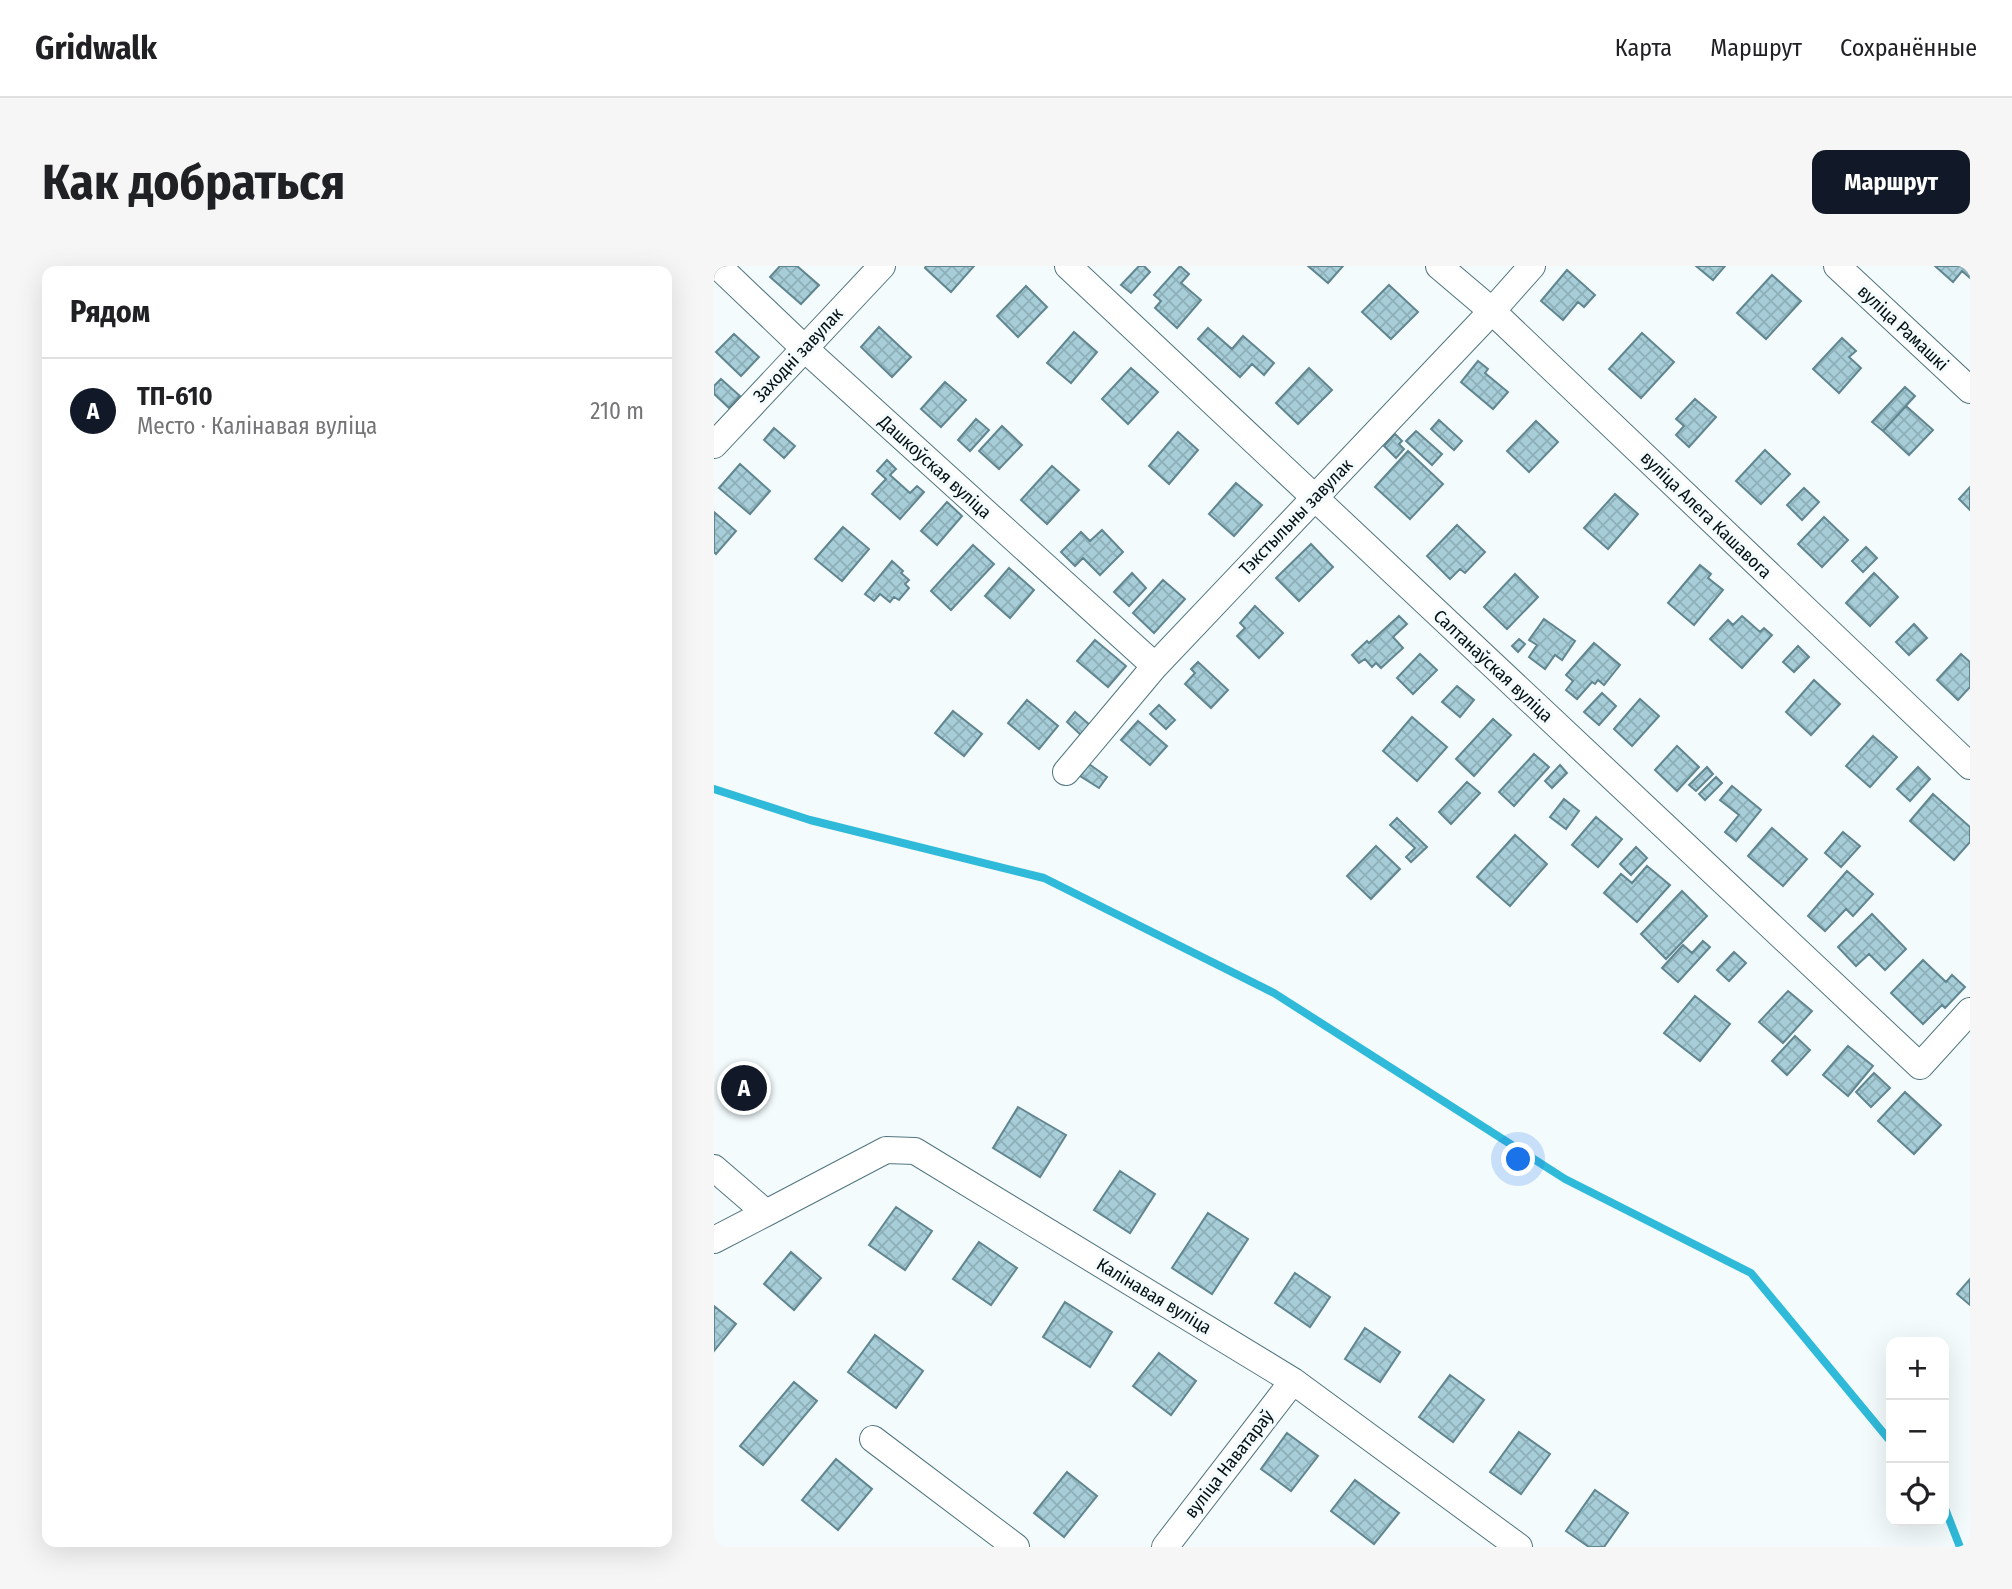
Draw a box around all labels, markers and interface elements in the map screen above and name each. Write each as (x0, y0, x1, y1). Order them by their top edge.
text: Gridwalk (35, 28, 157, 68)
text: Карта (1615, 34, 1672, 62)
text: Маршрут (1710, 34, 1802, 62)
text: Сохранённые (1840, 34, 1977, 62)
button: Маршрут (1812, 150, 1970, 214)
text: Как добраться (42, 153, 345, 212)
street label: вуліца Рамашкі (1853, 280, 1953, 376)
text: Рядом (70, 294, 150, 330)
street label: Заходні завулак (748, 303, 848, 407)
text: ТП-610 (137, 381, 213, 412)
text: A (87, 397, 99, 425)
text: 210 m (590, 397, 644, 425)
street label: Дашкоўская вуліца (873, 410, 996, 523)
text: Место · Калінавая вуліца (137, 412, 377, 440)
street label: вуліца Алега Кашавога (1636, 447, 1776, 583)
street label: Тэкстыльны завулак (1235, 454, 1358, 580)
street label: Салтанаўская вуліца (1429, 605, 1557, 727)
pin: A (721, 1062, 767, 1114)
your location (1501, 1142, 1535, 1176)
street label: Калінавая вуліца (1093, 1253, 1216, 1339)
map controls (1886, 1337, 1949, 1526)
button: + (1886, 1337, 1949, 1400)
button: − (1886, 1400, 1949, 1463)
street label: вуліца Наватараў (1180, 1405, 1278, 1523)
button: locate (1886, 1463, 1949, 1526)

